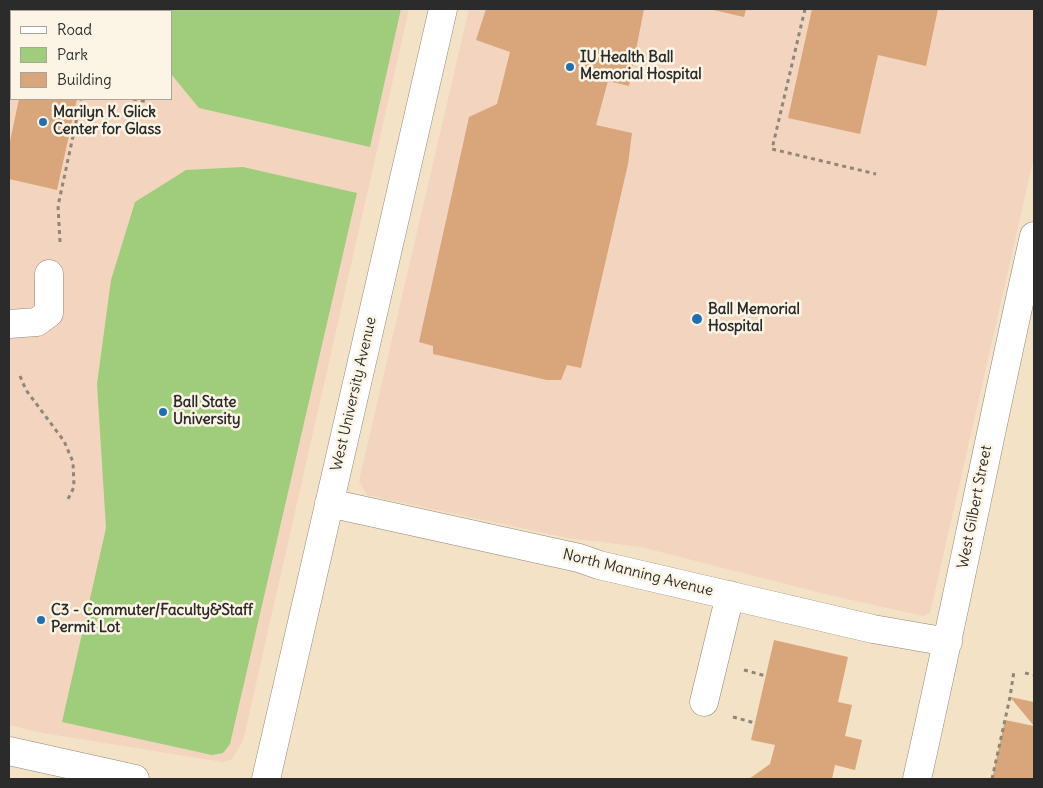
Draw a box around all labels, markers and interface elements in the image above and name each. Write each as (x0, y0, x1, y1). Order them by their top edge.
legend (10, 10, 172, 100)
text: Road (57, 20, 92, 39)
text: Park (57, 45, 88, 64)
place label: IU Health Ball Memorial Hospital (580, 49, 702, 84)
marker: IU Health Ball Memorial Hospital (564, 61, 576, 73)
text: Building (57, 70, 112, 89)
place label: Marilyn K. Glick Center for Glass (53, 104, 161, 139)
marker: Marilyn K. Glick Center for Glass (37, 116, 49, 128)
place label: Ball Memorial Hospital (708, 301, 800, 336)
marker: Ball Memorial Hospital (690, 312, 704, 326)
street label: West University Avenue (327, 315, 381, 473)
place label: Ball State University (173, 394, 240, 429)
marker: Ball State University (157, 406, 169, 418)
street label: West Gilbert Street (954, 444, 996, 570)
street label: North Manning Avenue (561, 546, 715, 600)
place label: C3 - Commuter/Faculty&Staff Permit Lot (51, 602, 253, 637)
marker: C3 - Commuter/Faculty&Staff Permit Lot (35, 614, 47, 626)

